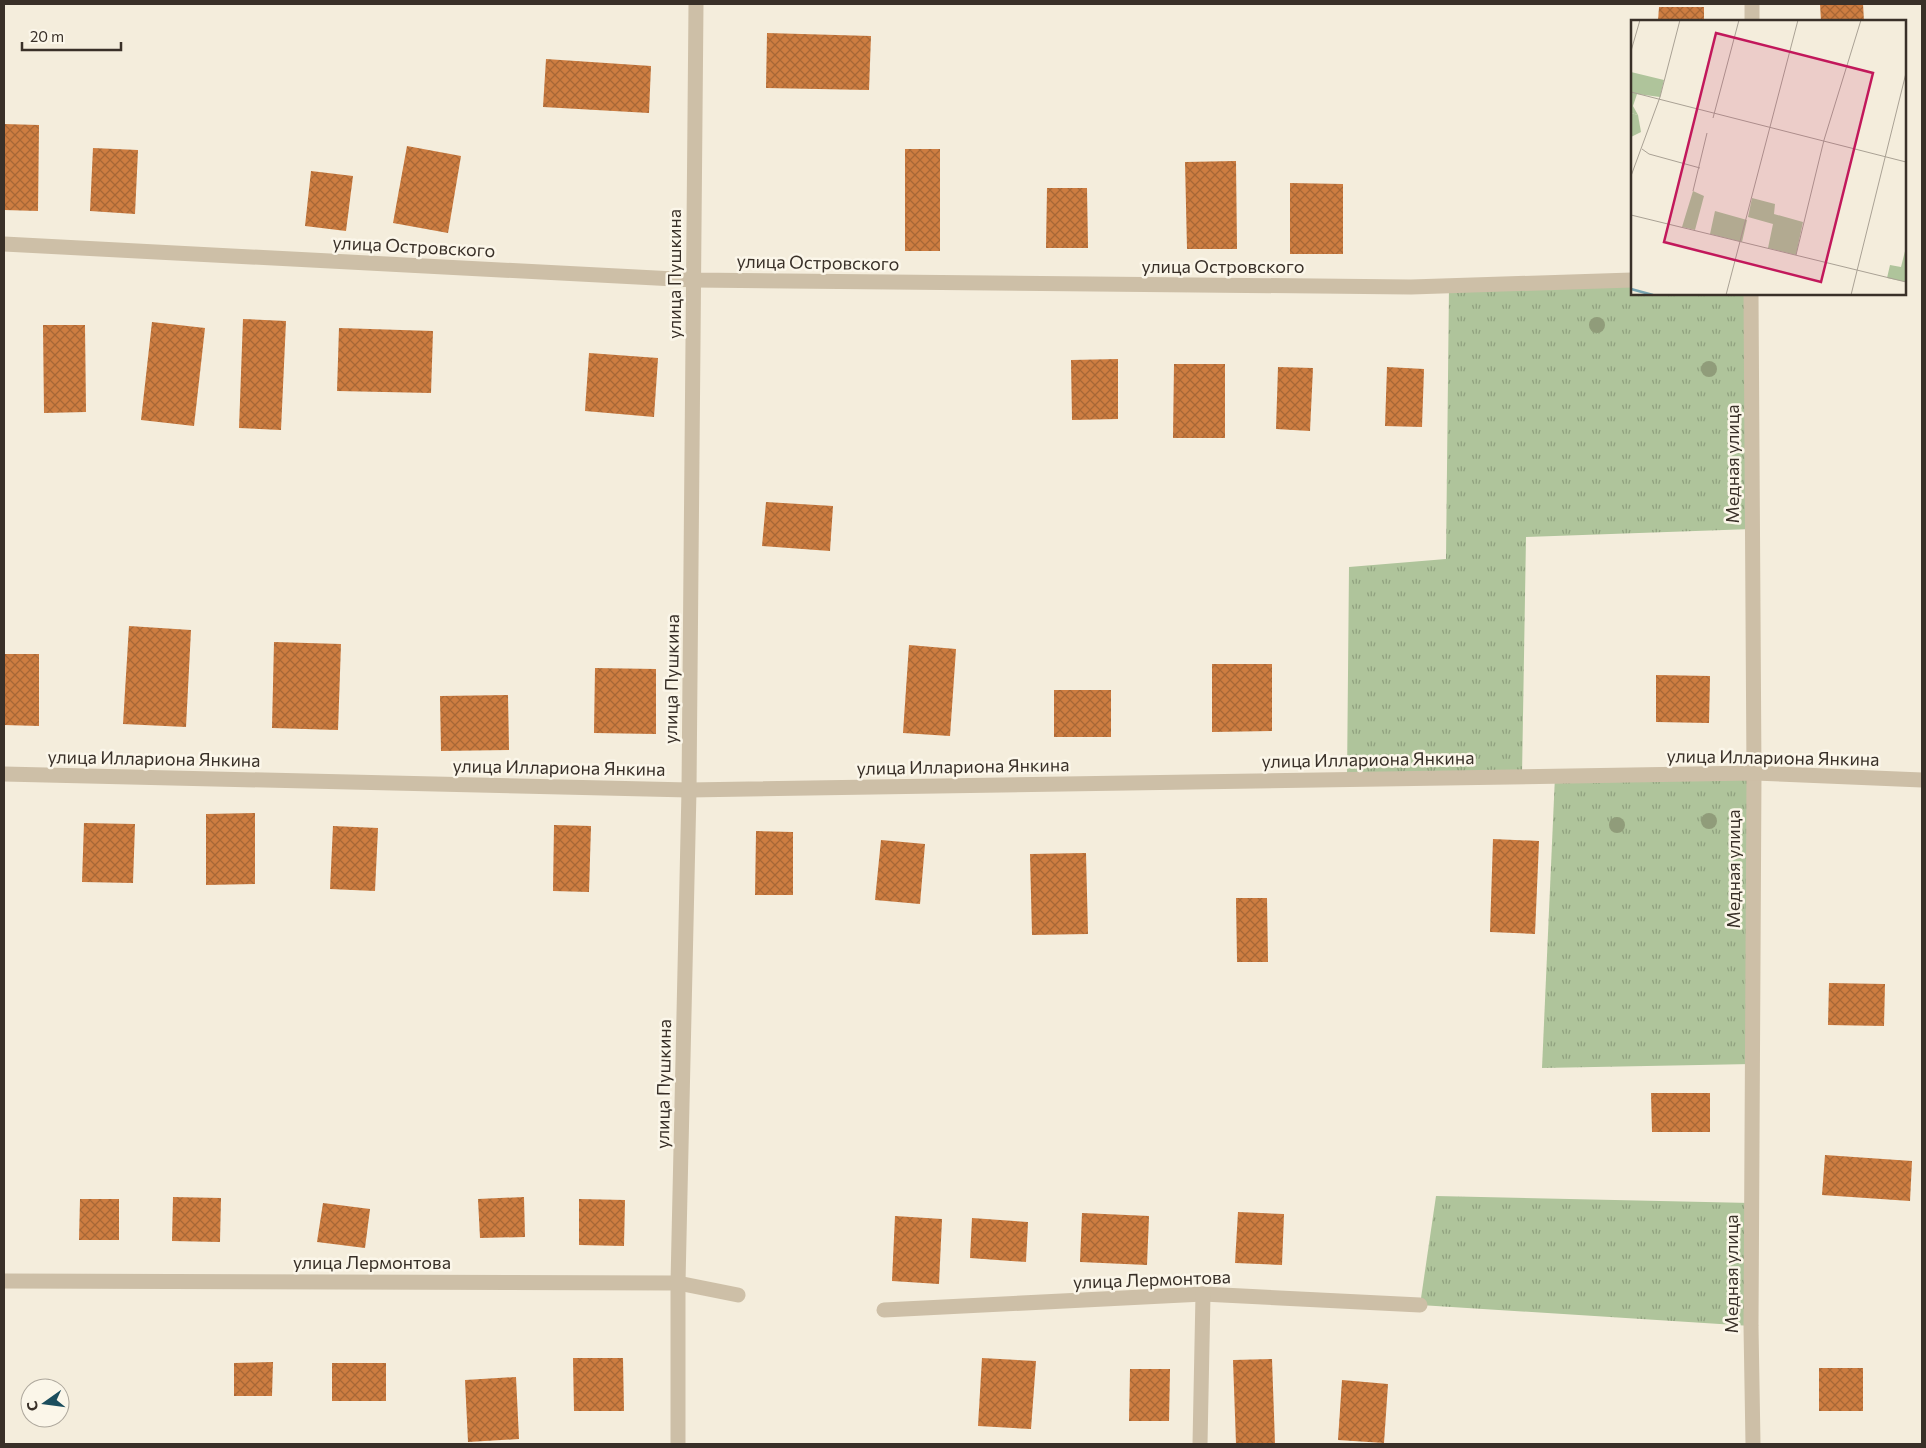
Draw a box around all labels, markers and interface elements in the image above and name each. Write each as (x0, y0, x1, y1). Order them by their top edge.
scale bar (22, 20, 121, 52)
inset map (1631, 20, 1906, 295)
text: 20 m (30, 27, 64, 45)
street label: улица Пушкина (663, 209, 685, 339)
street label: улица Островского (332, 231, 496, 261)
street label: улица Островского (736, 250, 900, 274)
street label: улица Островского (1142, 255, 1304, 277)
street label: Медная улица (1721, 405, 1743, 523)
street label: улица Пушкина (659, 614, 683, 744)
street label: улица Иллариона Янкина (1666, 744, 1880, 770)
street label: улица Иллариона Янкина (47, 745, 261, 771)
street label: улица Иллариона Янкина (1261, 746, 1475, 772)
street label: улица Иллариона Янкина (856, 753, 1070, 779)
street label: улица Иллариона Янкина (452, 754, 666, 780)
street label: Медная улица (1722, 810, 1744, 928)
street label: улица Пушкина (651, 1019, 675, 1149)
street label: Медная улица (1720, 1215, 1742, 1333)
street label: улица Лермонтова (293, 1251, 451, 1273)
street label: улица Лермонтова (1073, 1265, 1231, 1293)
north arrow (20, 1378, 70, 1428)
text: С (22, 1400, 41, 1413)

